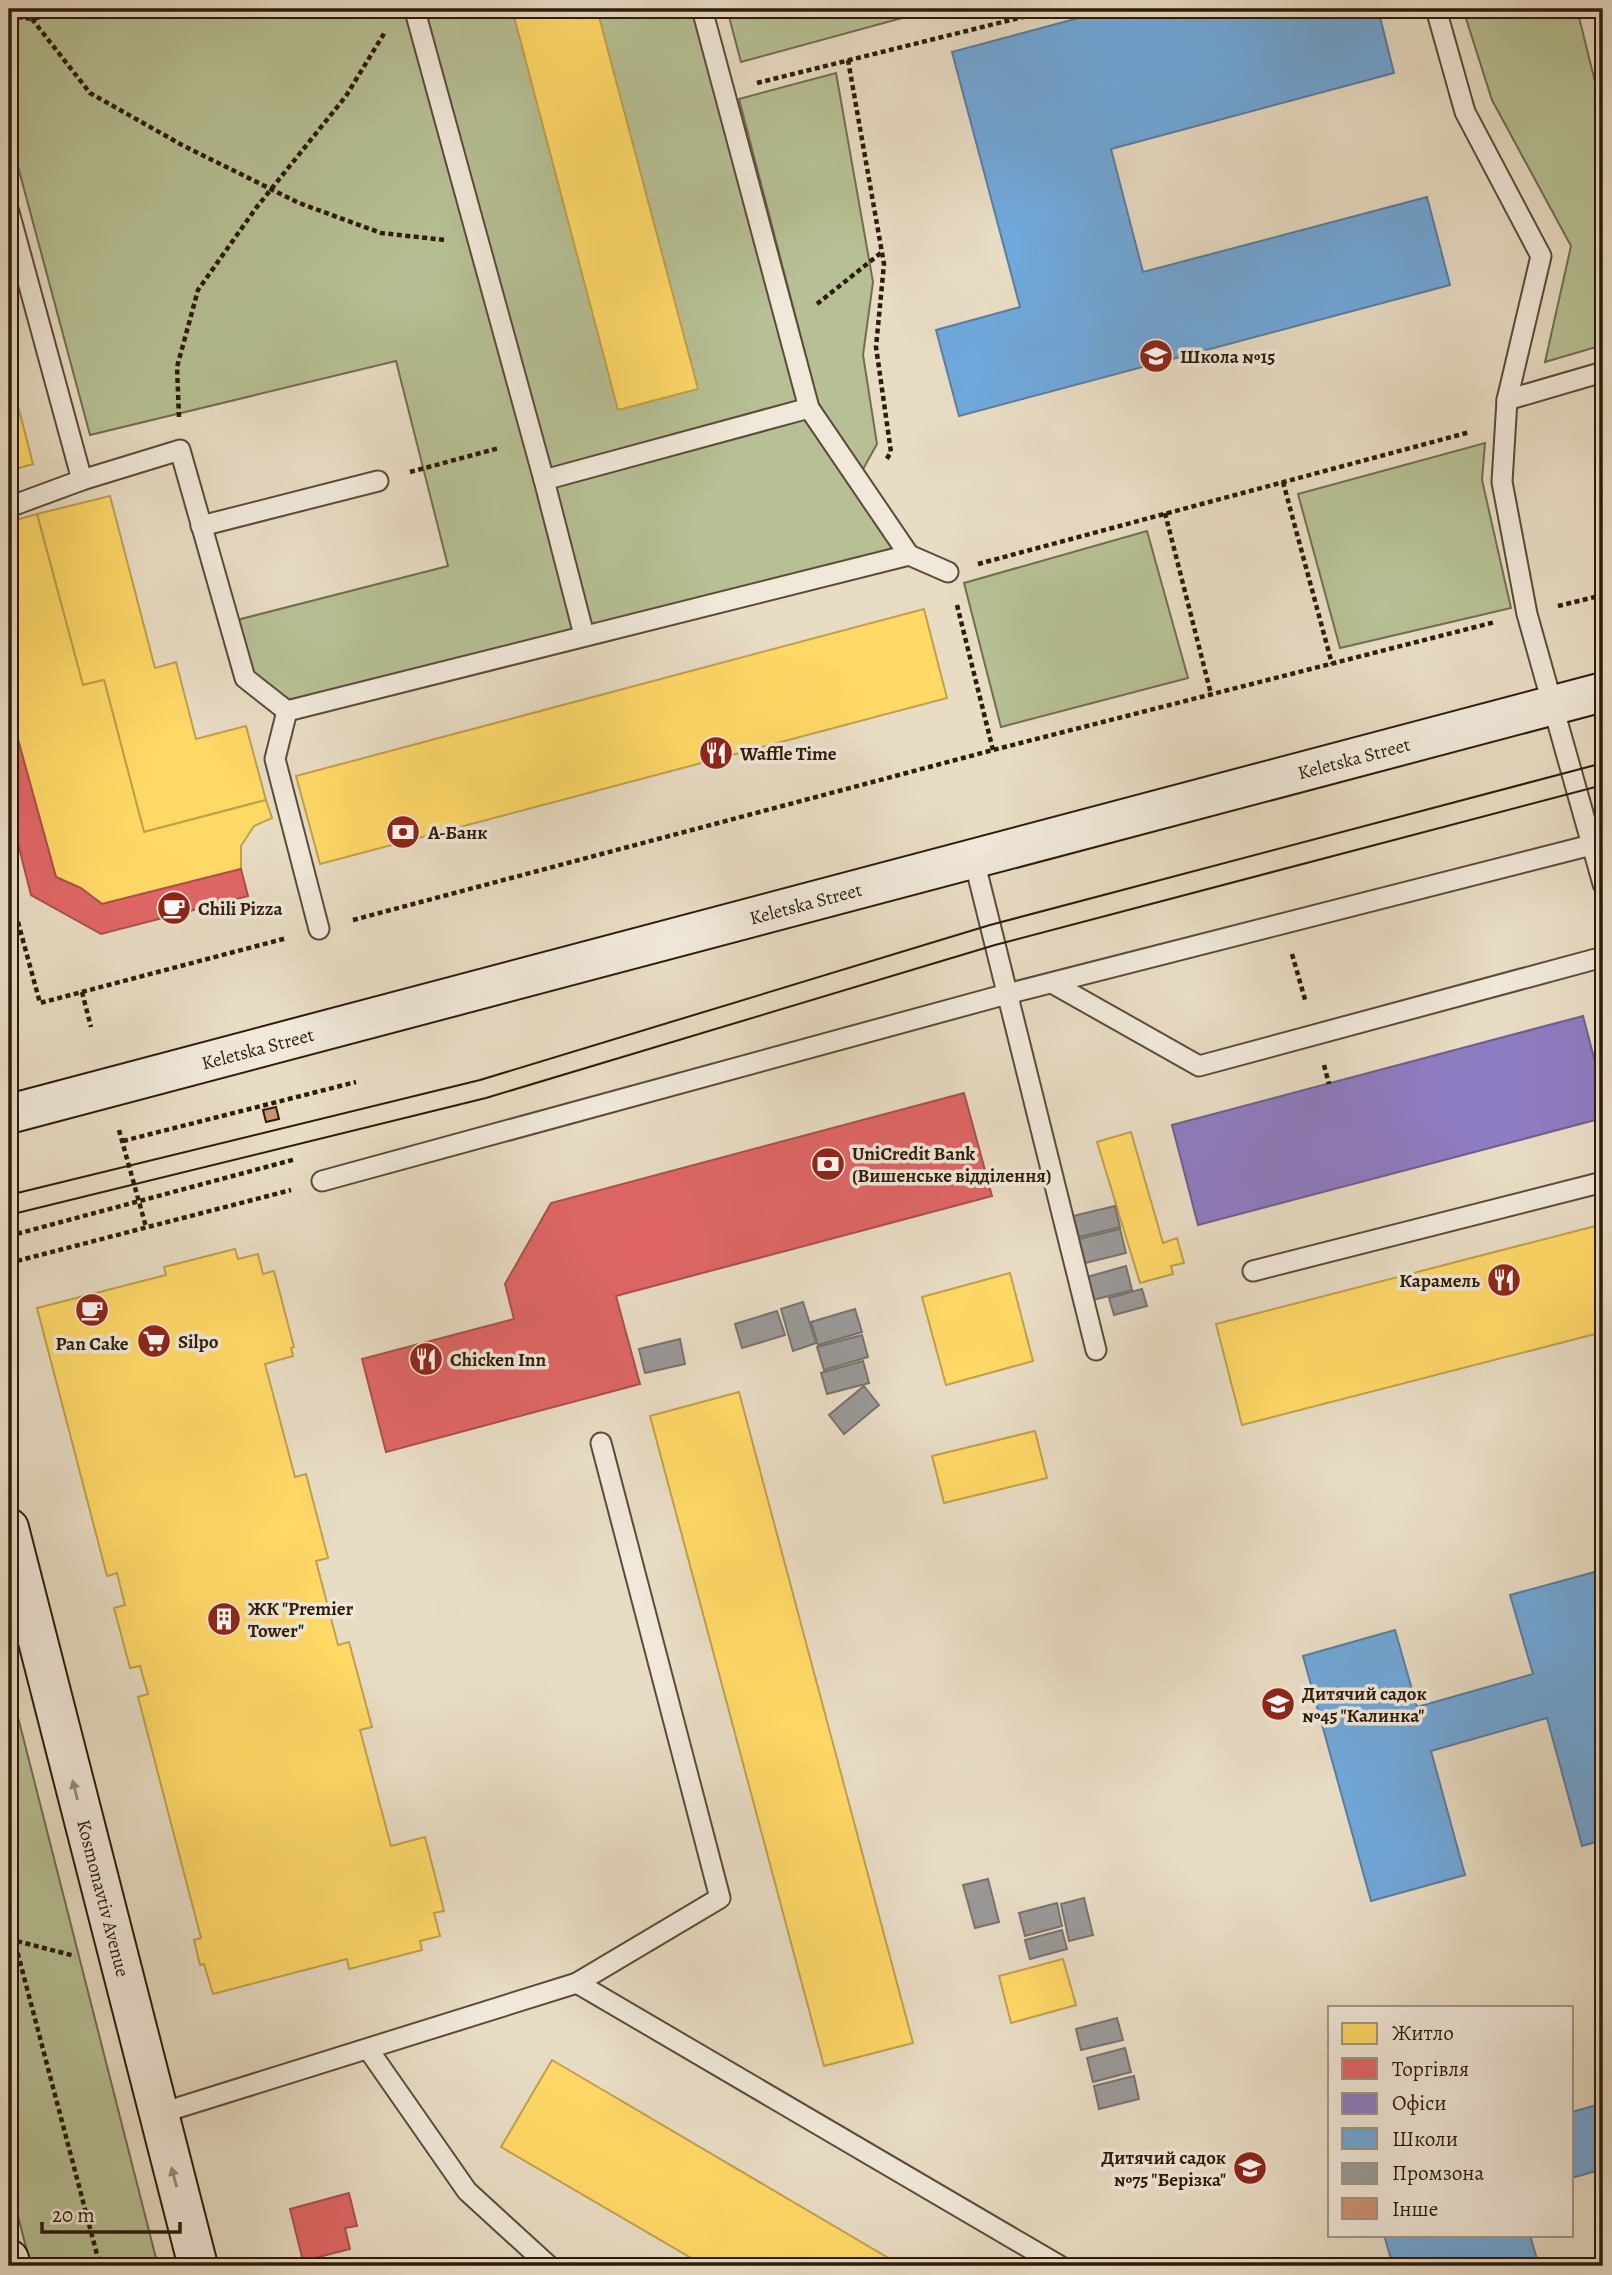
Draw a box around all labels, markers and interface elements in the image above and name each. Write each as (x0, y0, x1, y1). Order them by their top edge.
school or university icon: Школа №15 (1137, 337, 1175, 375)
place label: Школа №15 (1180, 344, 1275, 370)
street label: Keletska Street (1295, 732, 1413, 786)
restaurant icon: Waffle Time (697, 734, 735, 772)
place label: Waffle Time (739, 741, 837, 767)
bank icon: А-Банк (384, 813, 422, 851)
place label: А-Банк (427, 820, 488, 846)
street label: Keletska Street (747, 877, 865, 931)
cafe icon: Chili Pizza (155, 889, 193, 927)
place label: Chili Pizza (198, 896, 283, 922)
street label: Keletska Street (199, 1022, 317, 1077)
place label: UniCredit Bank (Вишенське відділення) (852, 1141, 1051, 1189)
bank icon: UniCredit Bank (Вишенське відділення) (809, 1145, 847, 1183)
restaurant icon: Карамель (1485, 1261, 1523, 1299)
place label: Карамель (1399, 1268, 1480, 1294)
cafe icon: Pan Cake (73, 1291, 111, 1329)
supermarket icon: Silpo (135, 1322, 173, 1360)
place label: Silpo (178, 1329, 219, 1355)
place label: Pan Cake (56, 1331, 129, 1357)
restaurant icon: Chicken Inn (407, 1340, 445, 1378)
place label: Chicken Inn (450, 1347, 547, 1373)
place label: ЖК "Premier Tower" (248, 1596, 354, 1644)
building icon: ЖК "Premier Tower" (205, 1600, 243, 1638)
place label: Дитячий садок №45 "Калинка" (1302, 1681, 1427, 1729)
school or university icon: Дитячий садок №45 "Калинка" (1259, 1685, 1297, 1723)
one-way arrow (69, 1779, 80, 1801)
street label: Kosmonavtiv Avenue (70, 1817, 135, 1980)
legend (1328, 2006, 1574, 2236)
text: Житло (1392, 2019, 1454, 2047)
text: Торгівля (1392, 2055, 1469, 2083)
text: Офіси (1392, 2089, 1447, 2117)
text: Школи (1392, 2125, 1458, 2153)
place label: Дитячий садок №75 "Берізка" (1101, 2145, 1226, 2193)
school or university icon: Дитячий садок №75 "Берізка" (1231, 2149, 1269, 2187)
text: Промзона (1392, 2159, 1485, 2187)
one-way arrow (168, 2165, 179, 2187)
scale bar (42, 2191, 180, 2235)
text: Інше (1392, 2195, 1438, 2223)
text: 20 m (52, 2201, 95, 2229)

